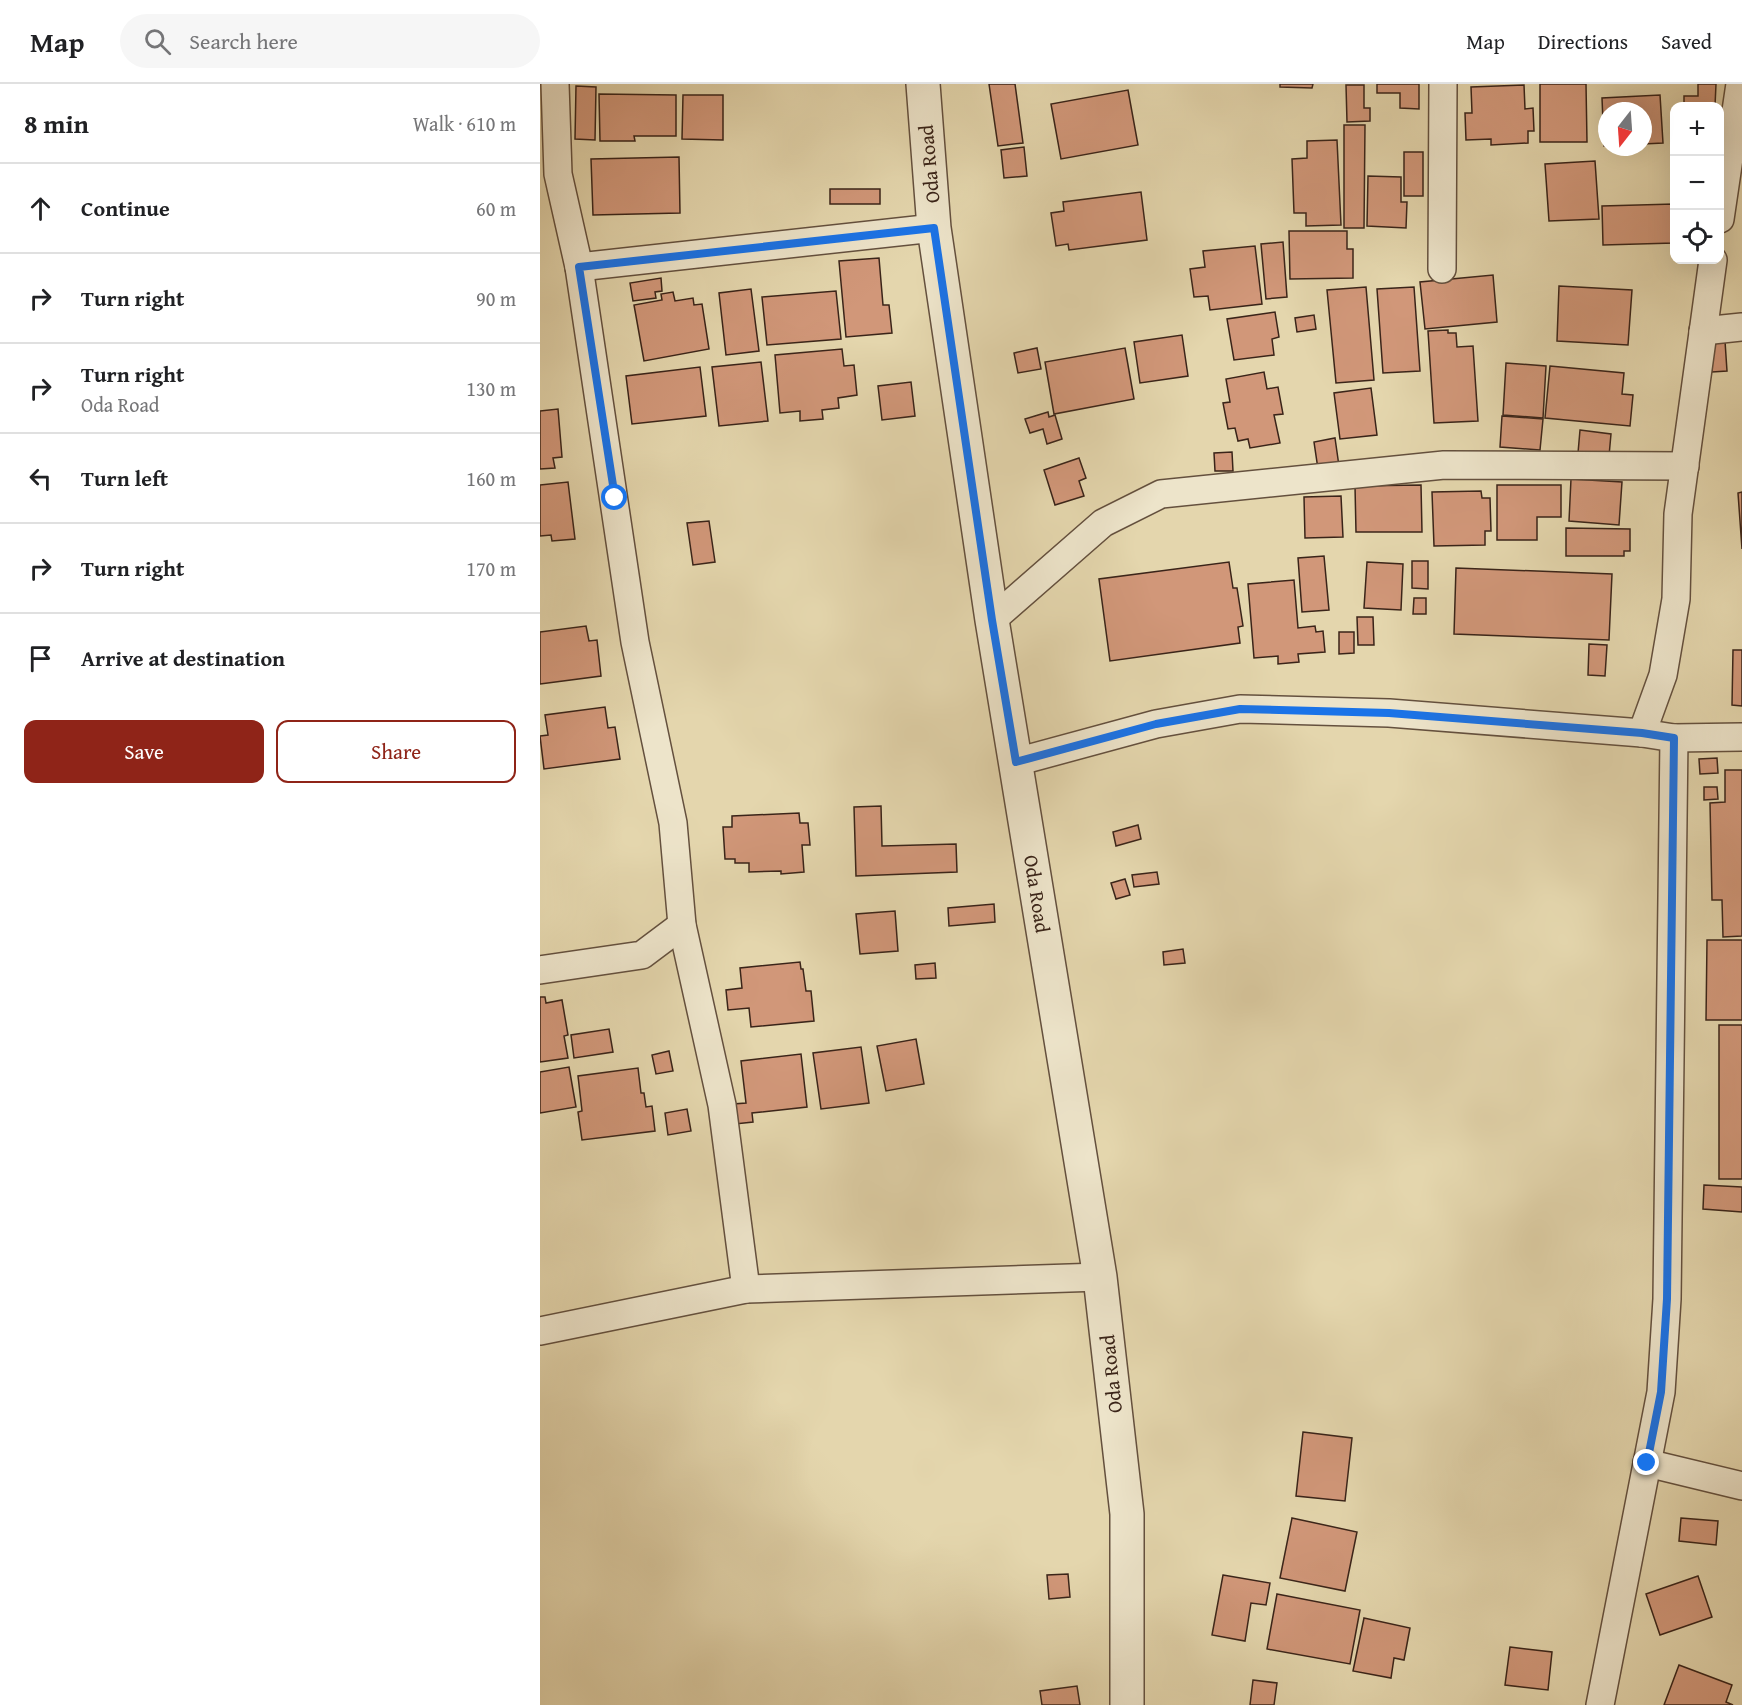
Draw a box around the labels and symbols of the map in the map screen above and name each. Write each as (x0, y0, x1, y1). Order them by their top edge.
north arrow (1598, 102, 1652, 156)
street label: Oda Road (911, 123, 946, 204)
route start (601, 484, 627, 510)
street label: Oda Road (1017, 853, 1058, 935)
street label: Oda Road (1092, 1333, 1129, 1415)
route end (1633, 1449, 1659, 1475)

